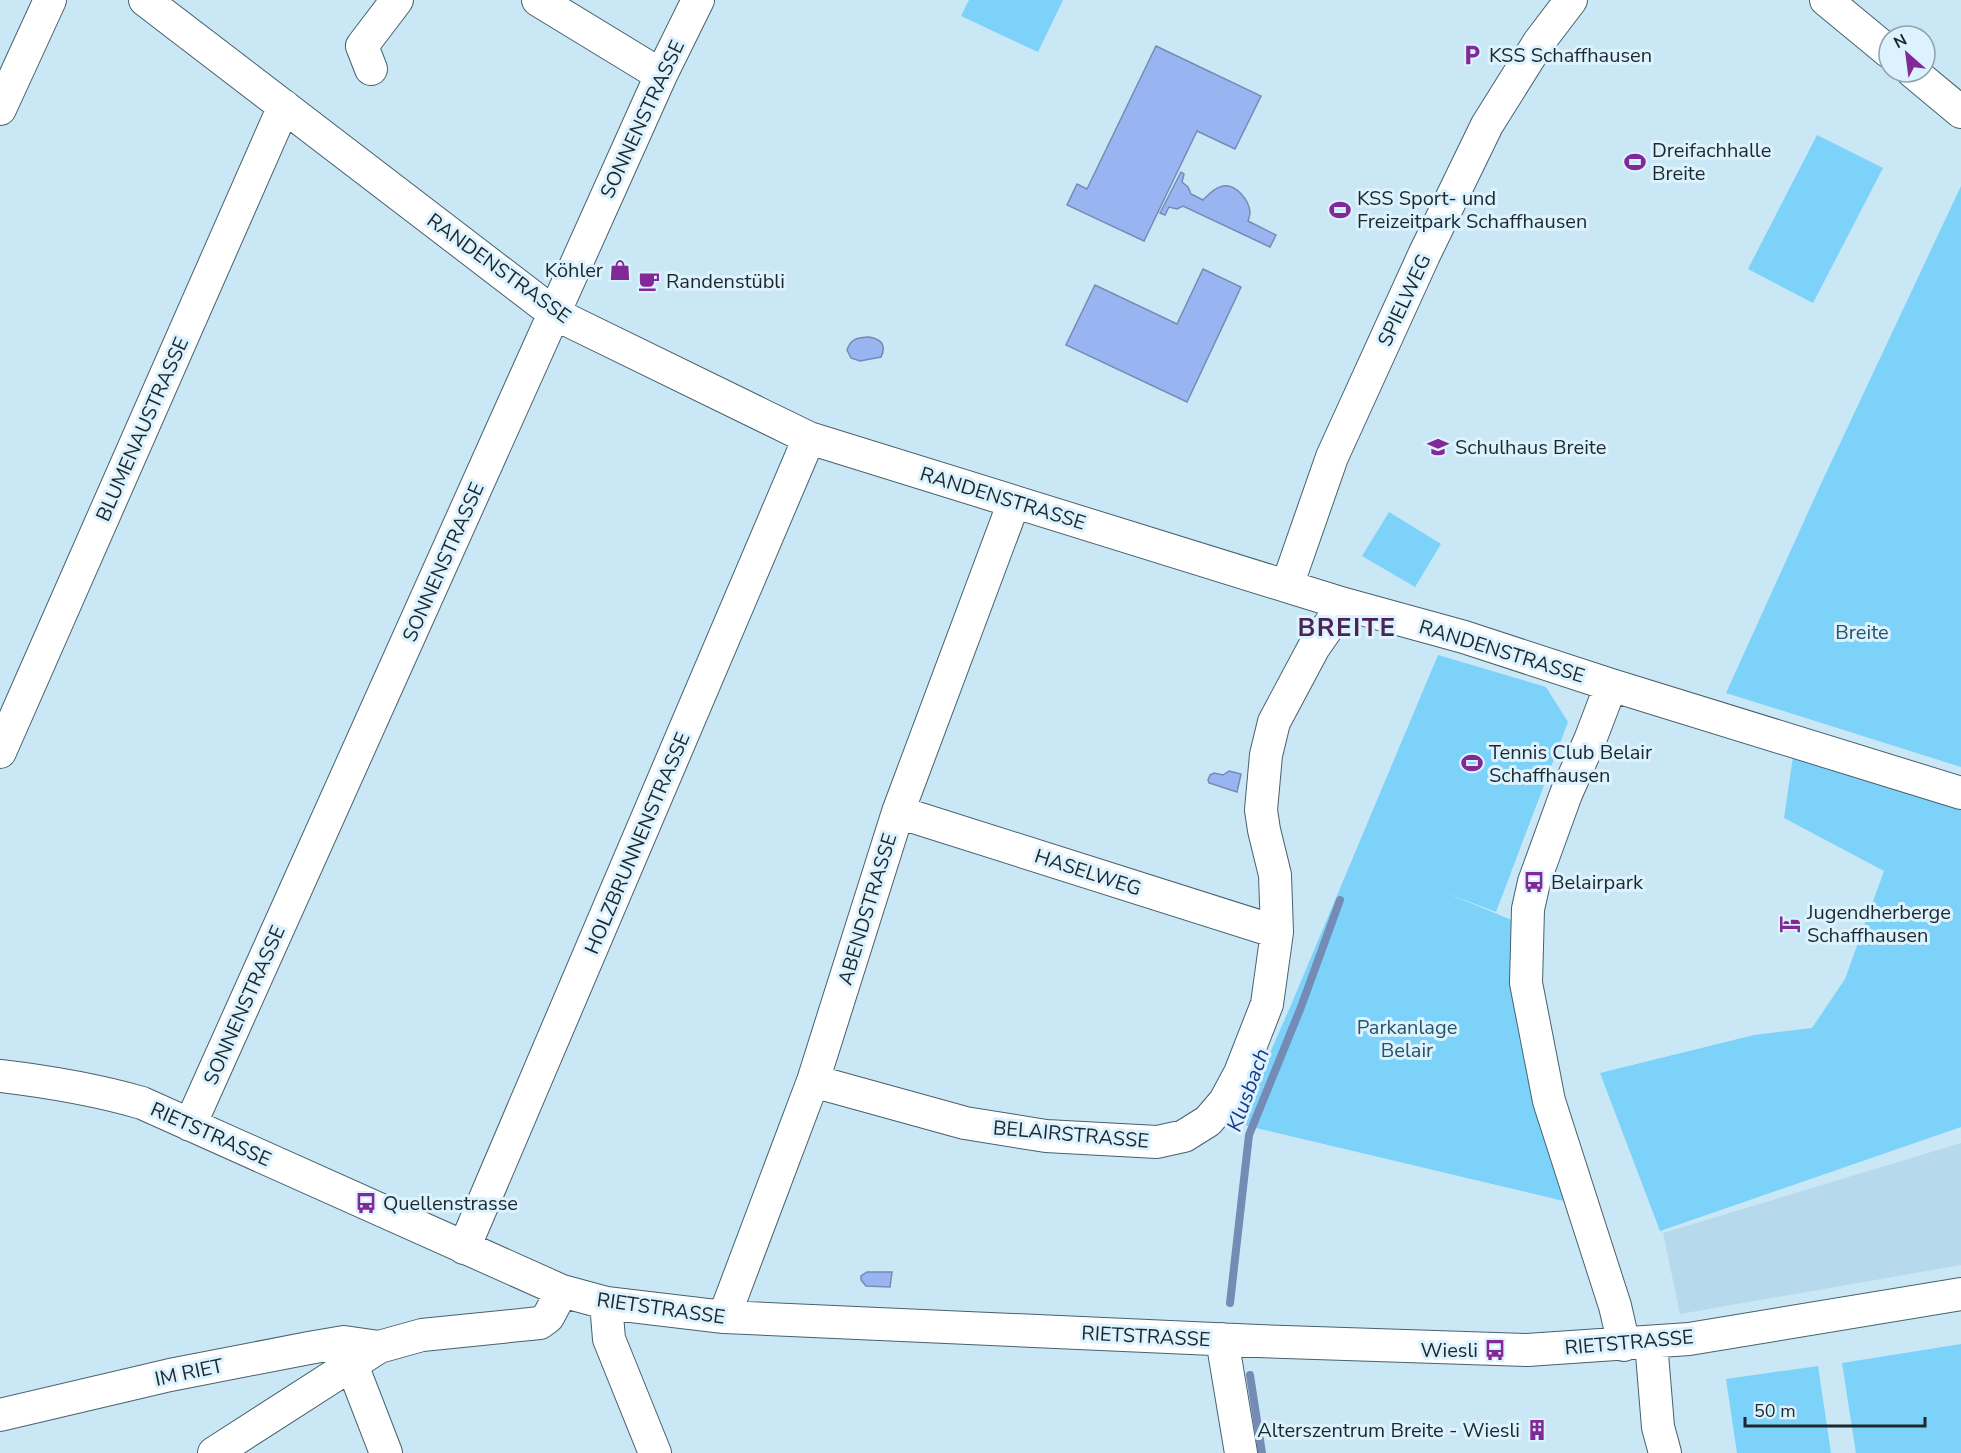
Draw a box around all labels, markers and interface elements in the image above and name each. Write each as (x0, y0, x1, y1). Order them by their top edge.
north arrow (1877, 24, 1937, 84)
text: N (1890, 29, 1911, 54)
street label: SONNENSTRASSE (594, 36, 691, 203)
place label: KSS Schaffhausen (1489, 42, 1652, 69)
parking icon: KSS Schaffhausen (1460, 43, 1484, 67)
place label: Dreifachhalle Breite (1652, 137, 1771, 187)
sports icon: Dreifachhalle Breite (1623, 150, 1647, 174)
place label: KSS Sport- und Freizeitpark Schaffhausen (1357, 185, 1587, 235)
sports icon: KSS Sport- und Freizeitpark Schaffhausen (1328, 198, 1352, 222)
street label: RANDENSTRASSE (421, 207, 576, 330)
street label: SPIELWEG (1371, 250, 1438, 351)
place label: Köhler (545, 257, 603, 284)
shop icon: Köhler (608, 258, 632, 282)
place label: Randenstübli (666, 268, 785, 295)
cafe icon: Randenstübli (637, 269, 661, 293)
street label: BLUMENAUSTRASSE (90, 333, 195, 526)
place label: Schulhaus Breite (1455, 434, 1606, 461)
school or university icon: Schulhaus Breite (1426, 435, 1450, 459)
street label: RANDENSTRASSE (917, 460, 1089, 536)
street label: SONNENSTRASSE (396, 478, 491, 646)
district label: BREITE (1297, 610, 1397, 645)
street label: RANDENSTRASSE (1416, 613, 1588, 689)
park label: Breite (1835, 619, 1889, 646)
street label: HOLZBRUNNENSTRASSE (578, 728, 697, 958)
place label: Tennis Club Belair Schaffhausen (1489, 739, 1652, 789)
sports icon: Tennis Club Belair Schaffhausen (1460, 751, 1484, 775)
street label: ABENDSTRASSE (832, 830, 903, 988)
street label: HASELWEG (1031, 843, 1145, 902)
place label: Belairpark (1551, 869, 1644, 896)
bus stop icon: Belairpark (1522, 870, 1546, 894)
place label: Jugendherberge Schaffhausen (1806, 899, 1951, 949)
hotel icon: Jugendherberge Schaffhausen (1778, 912, 1802, 936)
street label: SONNENSTRASSE (197, 921, 292, 1089)
park label: Parkanlage Belair (1357, 1014, 1457, 1064)
water label: Klusbach (1220, 1045, 1276, 1135)
street label: RIETSTRASSE (146, 1096, 275, 1173)
street label: BELAIRSTRASSE (992, 1114, 1150, 1155)
place label: Quellenstrasse (383, 1190, 518, 1217)
bus stop icon: Quellenstrasse (354, 1191, 378, 1215)
street label: RIETSTRASSE (595, 1286, 727, 1331)
street label: RIETSTRASSE (1081, 1320, 1211, 1353)
street label: RIETSTRASSE (1563, 1323, 1695, 1362)
place label: Wiesli (1421, 1337, 1478, 1364)
bus stop icon: Wiesli (1483, 1338, 1507, 1362)
street label: IM RIET (152, 1352, 226, 1393)
scale bar (1745, 1390, 1925, 1428)
text: 50 m (1754, 1399, 1796, 1423)
place label: Alterszentrum Breite - Wiesli (1257, 1417, 1520, 1444)
building icon: Alterszentrum Breite - Wiesli (1525, 1418, 1549, 1442)

